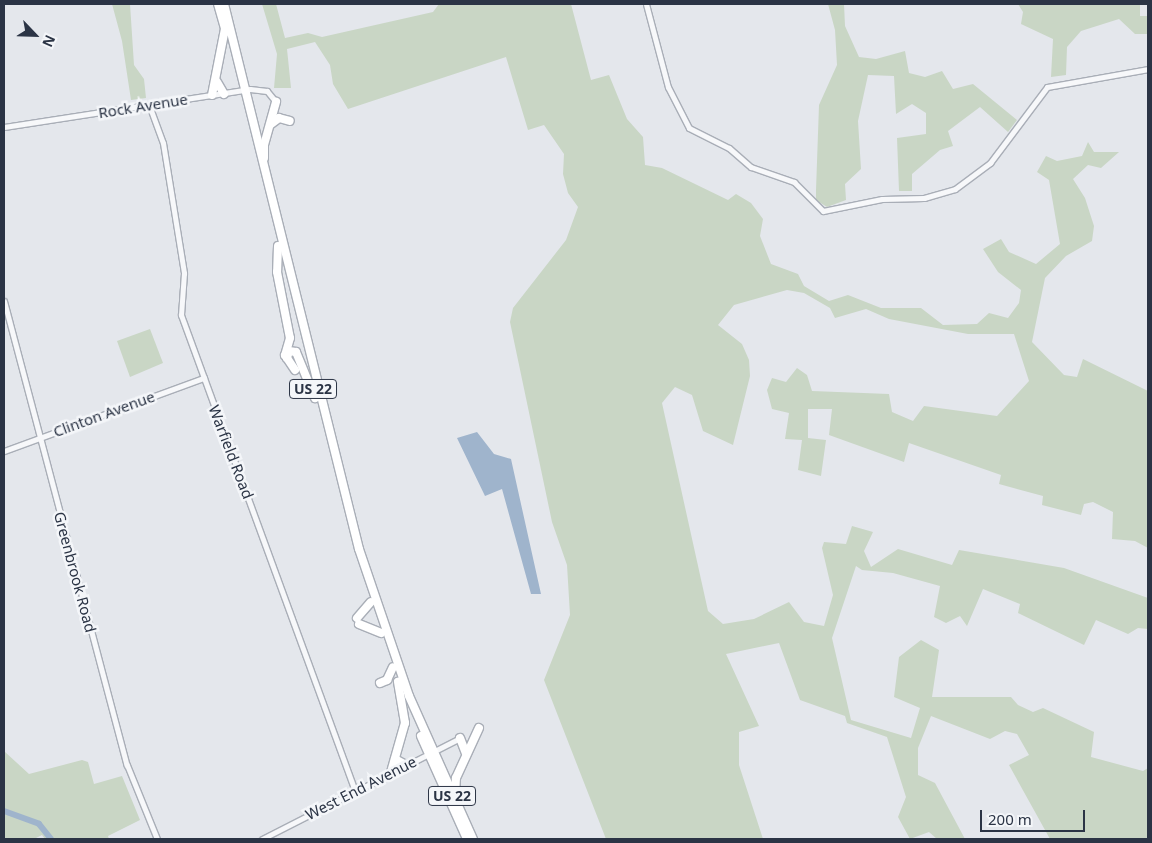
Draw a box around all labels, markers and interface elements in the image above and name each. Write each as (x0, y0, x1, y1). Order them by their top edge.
north arrow (10, 10, 60, 60)
text: N (38, 32, 60, 50)
street label: Rock Avenue (97, 90, 189, 122)
road number: US 22 (288, 378, 338, 400)
street label: Clinton Avenue (51, 387, 157, 441)
street label: Warfield Road (205, 403, 257, 501)
street label: Greenbrook Road (50, 510, 100, 634)
street label: West End Avenue (303, 752, 419, 824)
road number: US 22 (427, 784, 477, 808)
scale bar (982, 800, 1087, 832)
text: 200 m (988, 809, 1032, 829)

